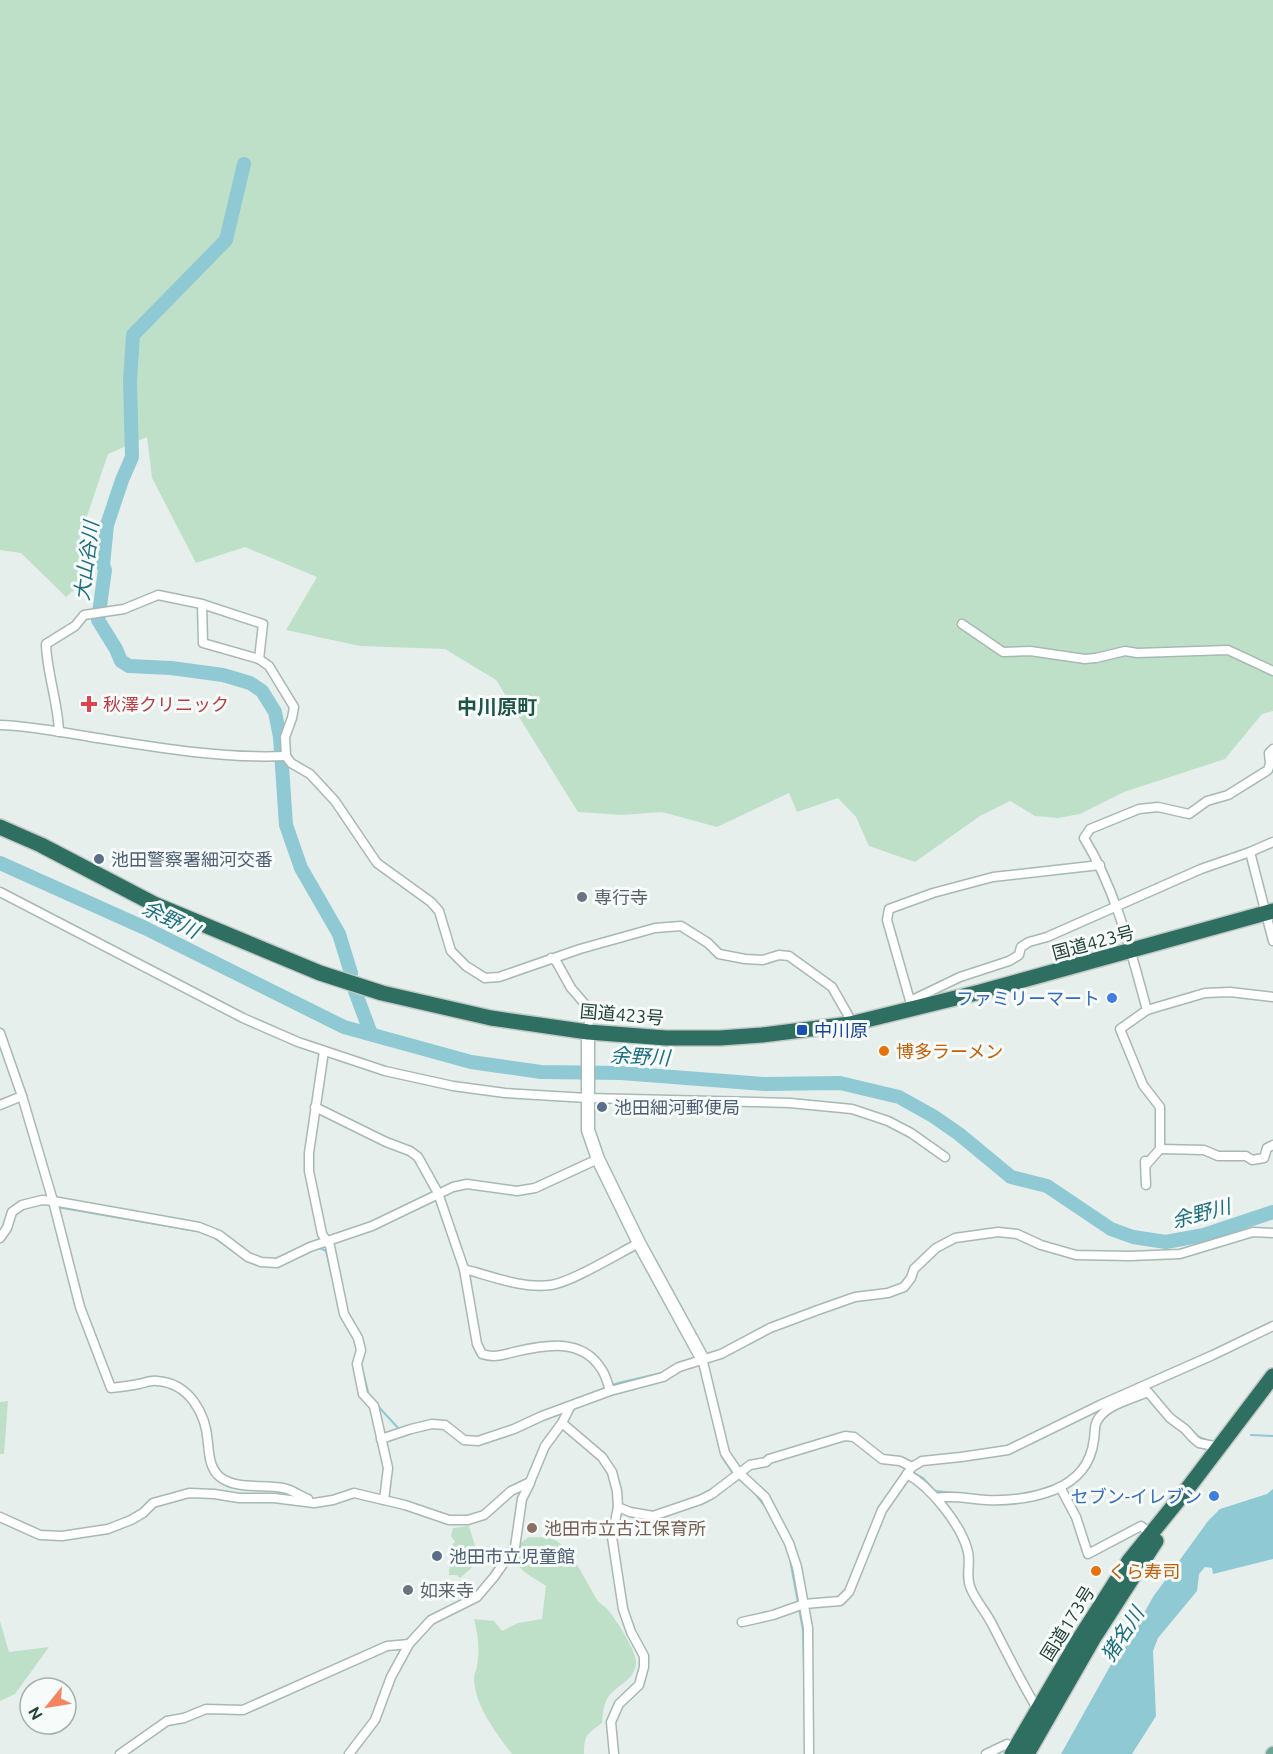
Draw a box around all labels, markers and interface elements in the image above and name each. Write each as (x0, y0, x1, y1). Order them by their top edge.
water label: 大山谷川 (70, 518, 103, 602)
place label: 秋澤クリニック (103, 694, 229, 714)
marker: 秋澤クリニック (80, 695, 98, 713)
district label: 中川原町 (457, 695, 537, 718)
place label: 池田警察署細河交番 (111, 849, 273, 869)
marker: 池田警察署細河交番 (92, 852, 106, 866)
place label: 専行寺 (594, 887, 648, 907)
marker: 専行寺 (575, 890, 589, 904)
water label: 余野川 (139, 896, 205, 943)
street label: 国道423号 (1050, 921, 1136, 963)
place label: ファミリーマート (956, 988, 1100, 1008)
marker: ファミリーマート (1105, 991, 1119, 1005)
street label: 国道423号 (579, 1000, 665, 1028)
place label: 中川原 (814, 1020, 868, 1040)
marker: 中川原 (795, 1023, 809, 1037)
place label: 博多ラーメン (896, 1041, 1003, 1061)
water label: 余野川 (609, 1043, 673, 1069)
marker: 博多ラーメン (877, 1044, 891, 1058)
place label: 池田細河郵便局 (614, 1097, 740, 1117)
marker: 池田細河郵便局 (595, 1100, 609, 1114)
water label: 余野川 (1169, 1194, 1235, 1232)
place label: セブン-イレブン (1071, 1486, 1202, 1506)
marker: セブン-イレブン (1207, 1489, 1221, 1503)
place label: 池田市立古江保育所 (544, 1518, 706, 1538)
marker: 池田市立古江保育所 (525, 1521, 539, 1535)
place label: 池田市立児童館 (449, 1546, 575, 1566)
marker: 池田市立児童館 (430, 1549, 444, 1563)
place label: くら寿司 (1108, 1561, 1180, 1581)
marker: くら寿司 (1089, 1564, 1103, 1578)
place label: 如来寺 (420, 1580, 474, 1600)
street label: 国道173号 (1036, 1582, 1098, 1664)
marker: 如来寺 (401, 1583, 415, 1597)
water label: 猪名川 (1096, 1601, 1149, 1665)
north arrow (18, 1676, 78, 1736)
text: N (24, 1704, 46, 1723)

